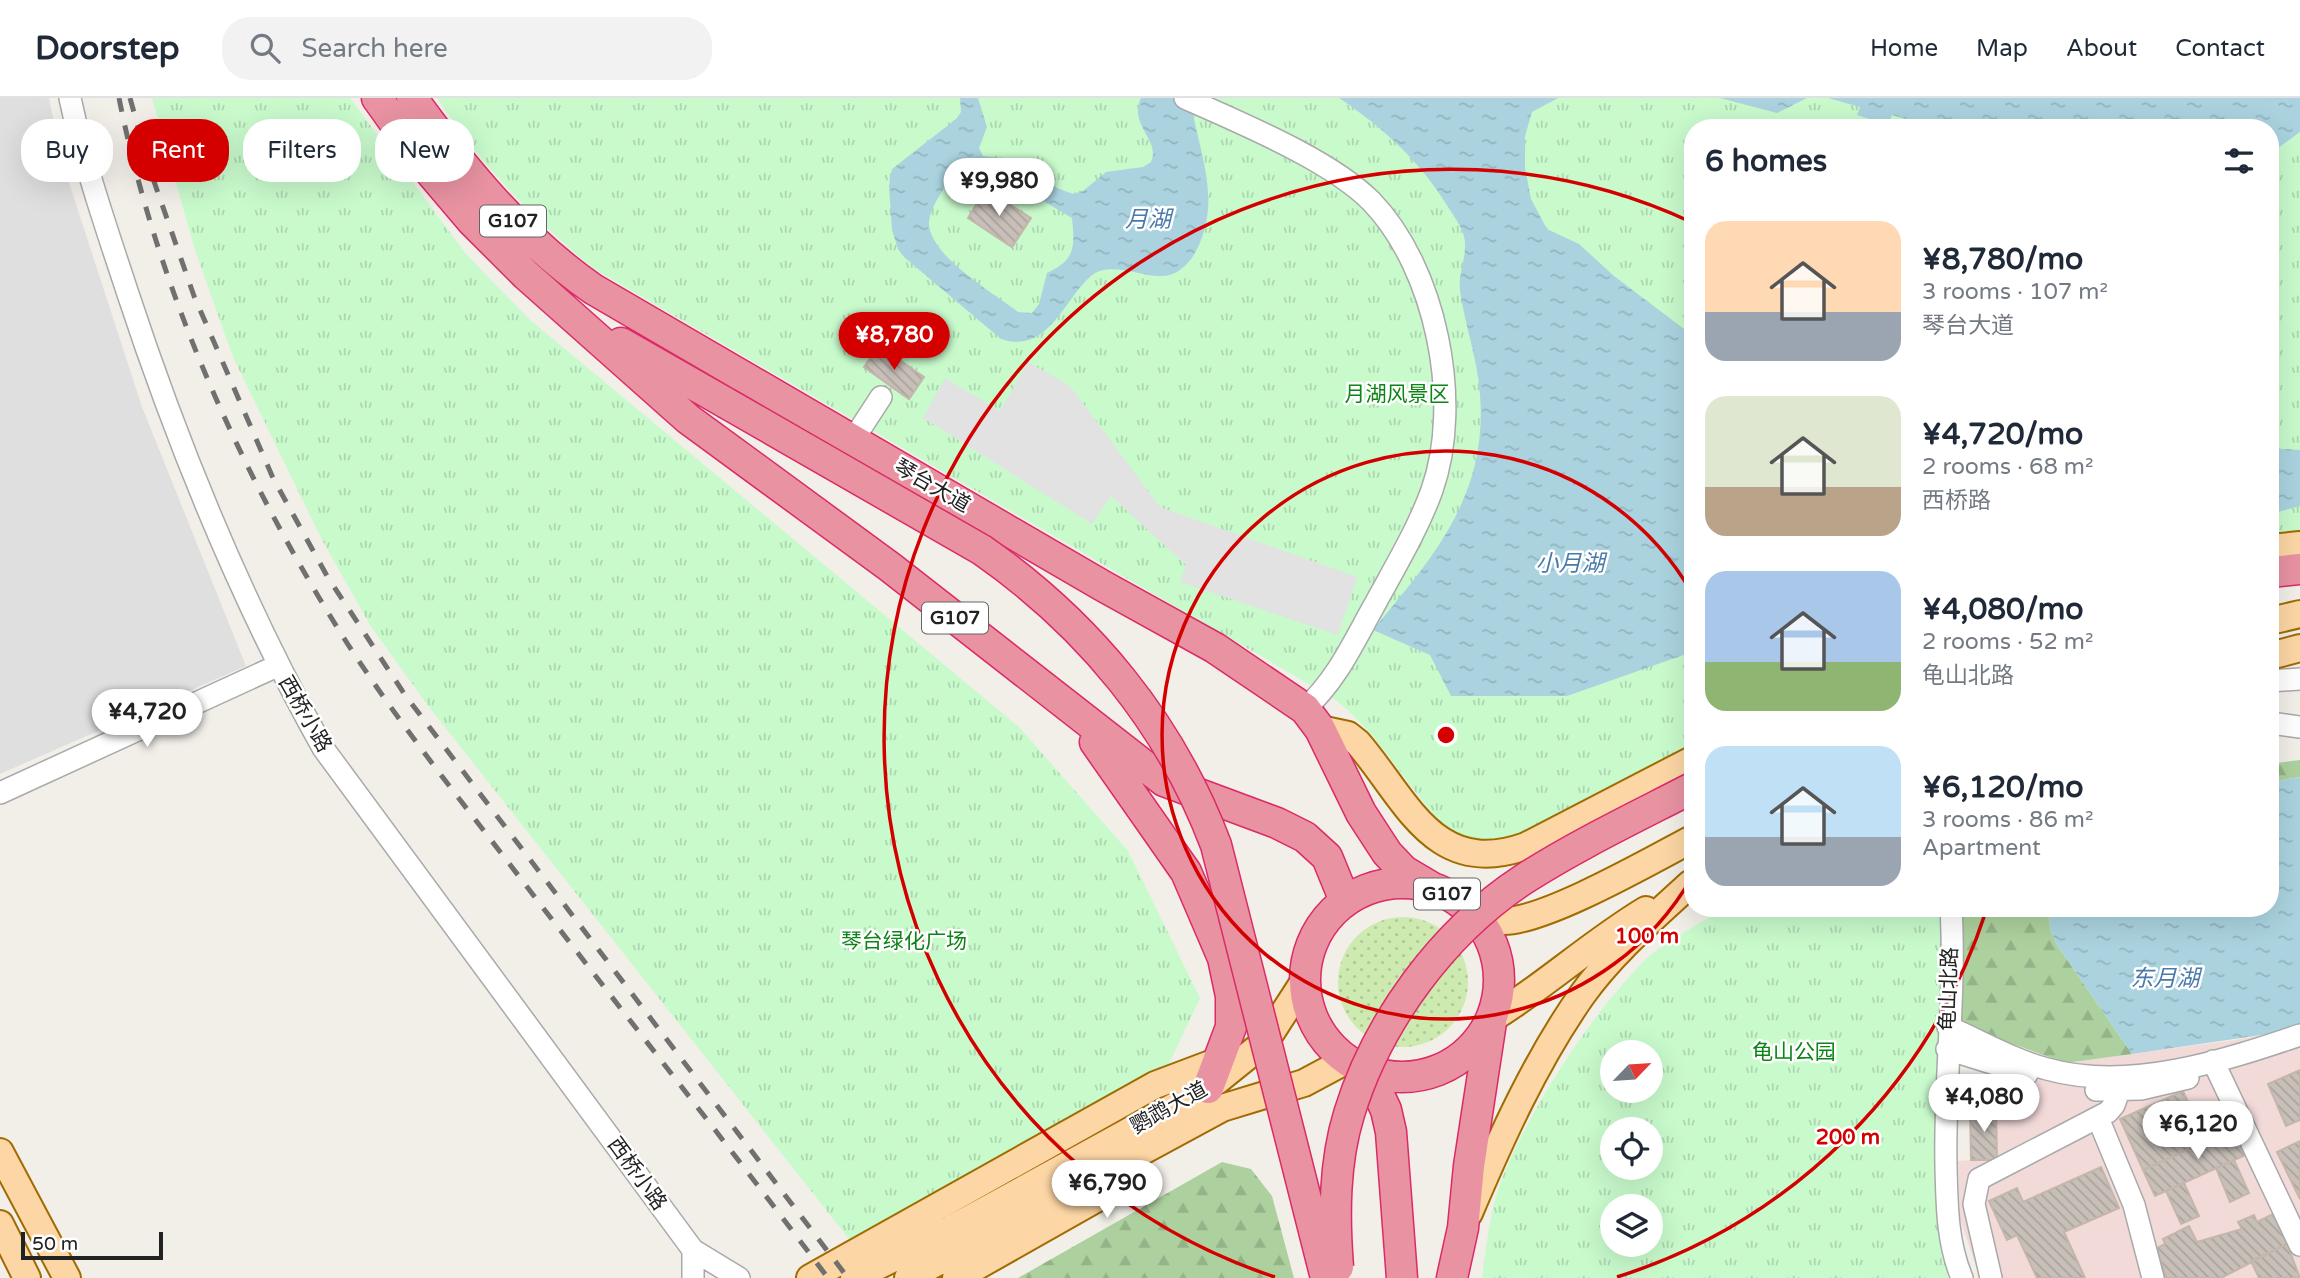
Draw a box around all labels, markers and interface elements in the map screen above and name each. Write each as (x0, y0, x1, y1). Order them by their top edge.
search box (222, 17, 712, 80)
text: Doorstep (35, 29, 180, 68)
icon: search (246, 29, 284, 67)
text: Search here (302, 33, 448, 64)
text: Home (1870, 34, 1938, 63)
text: Map (1976, 34, 2028, 63)
text: About (2066, 34, 2137, 63)
text: Contact (2175, 34, 2265, 63)
chip: Buy (21, 119, 113, 182)
chip: Rent (127, 119, 229, 182)
chip: Filters (243, 119, 361, 182)
chip: New (375, 119, 474, 182)
icon: filters (2220, 142, 2258, 180)
text: 6 homes (1705, 143, 1827, 180)
pin: ¥9,980 (942, 158, 1056, 218)
text: ¥9,980 (960, 167, 1038, 195)
road number: G107 (480, 206, 546, 237)
water label: 月湖 (1125, 206, 1174, 234)
text: ¥8,780/mo (1922, 241, 2083, 278)
icon: home (1761, 249, 1845, 333)
text: 3 rooms · 107 m² (1922, 278, 2108, 306)
text: 琴台大道 (1922, 312, 2014, 340)
pin: ¥8,780 (837, 313, 951, 372)
text: ¥8,780 (855, 321, 933, 349)
park label: 月湖风景区 (1345, 382, 1450, 407)
text: ¥4,720/mo (1922, 416, 2083, 453)
icon: home (1761, 424, 1845, 508)
text: 2 rooms · 68 m² (1922, 453, 2093, 481)
street label: 琴台大道 (889, 454, 975, 518)
text: 西桥路 (1922, 487, 1991, 515)
water label: 小月湖 (1536, 550, 1608, 578)
text: ¥4,080/mo (1922, 591, 2084, 628)
icon: home (1761, 599, 1845, 683)
road number: G107 (922, 603, 988, 634)
text: 2 rooms · 52 m² (1922, 628, 2093, 656)
text: 龟山北路 (1922, 662, 2014, 690)
street label: 西桥小路 (273, 671, 337, 757)
pin: ¥4,720 (90, 690, 204, 749)
text: ¥4,720 (108, 698, 186, 726)
centre of rings (1434, 723, 1458, 747)
text: ¥6,120/mo (1922, 769, 2084, 806)
icon: home (1761, 774, 1845, 858)
text: 3 rooms · 86 m² (1922, 806, 2093, 834)
text: Apartment (1922, 834, 2041, 862)
road number: G107 (1414, 878, 1480, 909)
text: 100 m (1615, 924, 1679, 949)
park label: 琴台绿化广场 (841, 929, 967, 954)
street label: 龟山北路 (1935, 947, 1963, 1031)
water label: 东月湖 (2131, 965, 2203, 993)
north arrow (1600, 1040, 1662, 1102)
map controls (1600, 1040, 1663, 1257)
park label: 龟山公园 (1752, 1040, 1836, 1065)
pin: ¥4,080 (1927, 1074, 2041, 1134)
street label: 鹦鹉大道 (1126, 1077, 1212, 1139)
text: ¥4,080 (1945, 1083, 2023, 1111)
pin: ¥6,120 (2141, 1102, 2255, 1161)
text: ¥6,120 (2159, 1110, 2237, 1138)
button: locate (1600, 1117, 1663, 1180)
text: 200 m (1816, 1125, 1880, 1150)
street label: 西桥小路 (602, 1133, 672, 1215)
pin: ¥6,790 (1050, 1160, 1164, 1220)
text: ¥6,790 (1068, 1169, 1146, 1197)
button: layers (1600, 1194, 1663, 1257)
scale bar (21, 1229, 163, 1261)
text: 50 m (32, 1233, 78, 1255)

